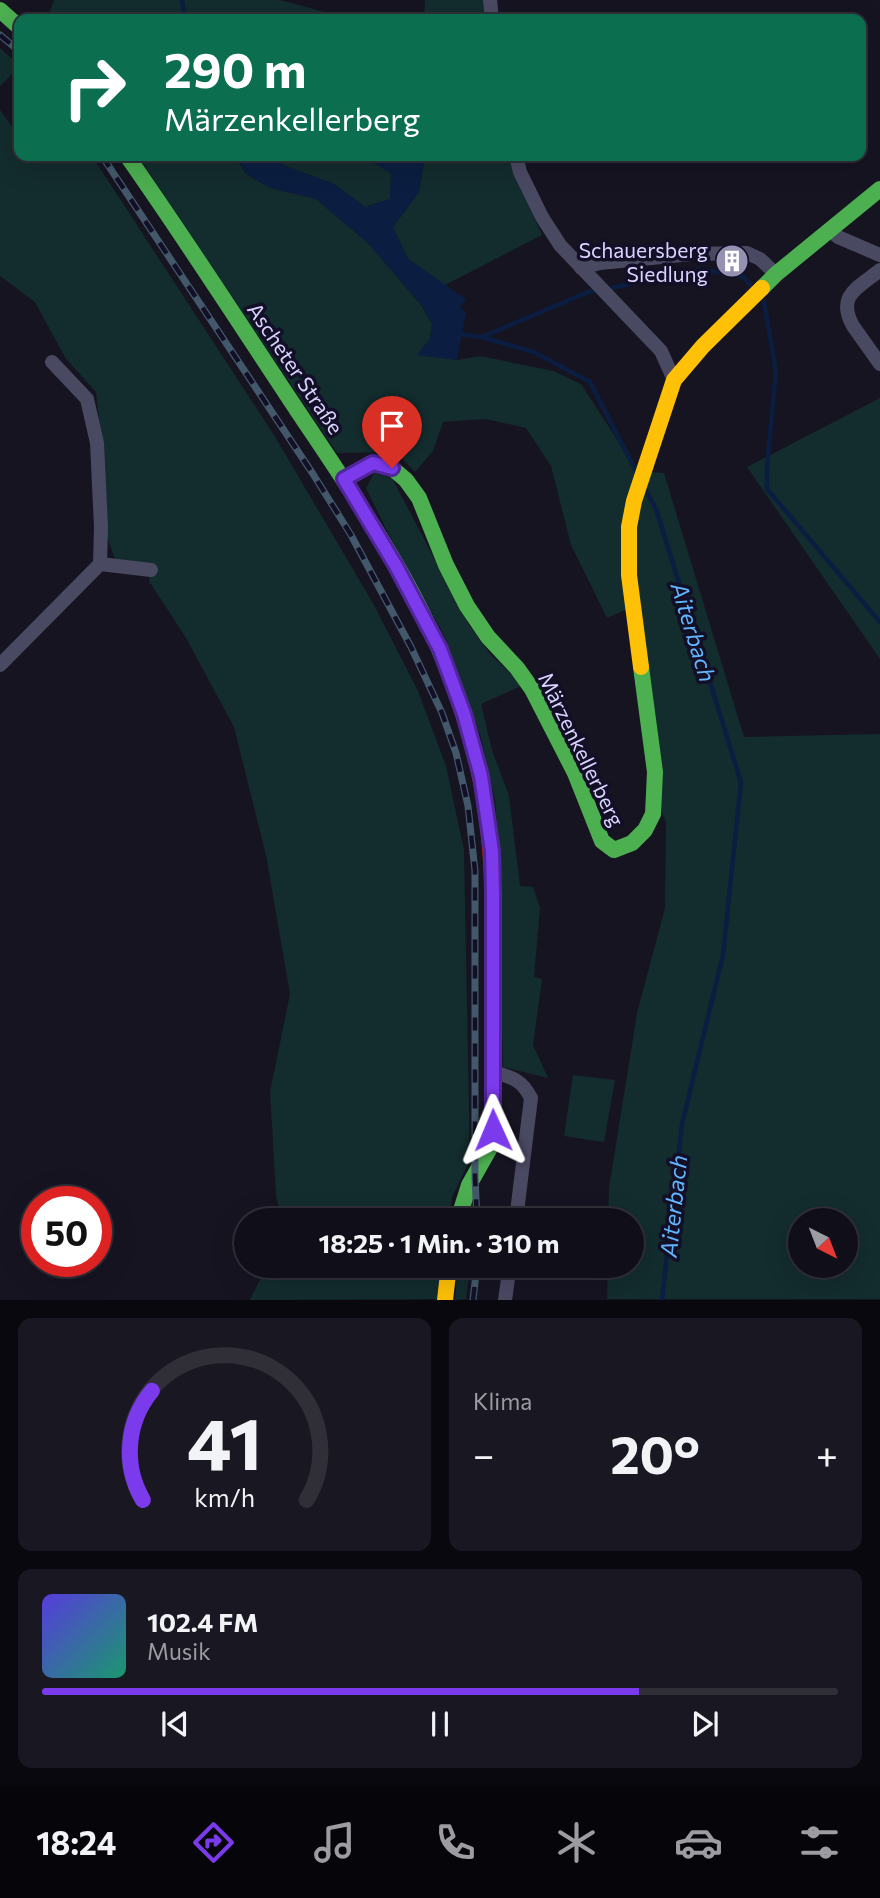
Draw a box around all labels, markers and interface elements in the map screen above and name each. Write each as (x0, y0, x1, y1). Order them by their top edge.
text: 290 m (164, 38, 306, 98)
icon: right (49, 42, 140, 133)
text: Märzenkellerberg (164, 98, 420, 138)
place label: Schauersberg Siedlung (579, 237, 708, 286)
building icon: Schauersberg Siedlung (713, 242, 751, 280)
street label: Ascheter Straße (243, 298, 349, 438)
pin (362, 396, 422, 468)
icon: arrive (373, 407, 411, 445)
water label: Aiterbach (665, 578, 722, 685)
street label: Märzenkellerberg (534, 668, 630, 830)
position arrow (456, 1093, 530, 1167)
water label: Aiterbach (654, 1154, 692, 1259)
speed limit sign: 50 (21, 1186, 112, 1277)
north arrow (788, 1208, 858, 1278)
map controls (788, 1208, 858, 1278)
text: 18:25 · 1 Min. · 310 m (318, 1227, 560, 1258)
text: Klima (473, 1387, 532, 1415)
text: 41 (187, 1397, 262, 1486)
text: 20° (610, 1421, 700, 1485)
text: − (473, 1430, 495, 1477)
text: + (816, 1430, 838, 1477)
text: km/h (194, 1482, 255, 1512)
text: 102.4 FM (147, 1606, 258, 1637)
text: Musik (147, 1637, 211, 1665)
icon: previous (156, 1705, 194, 1743)
icon: pause (421, 1705, 459, 1743)
icon: next (686, 1705, 724, 1743)
icon: directions (189, 1818, 238, 1867)
icon: music (310, 1818, 359, 1867)
icon: phone (431, 1818, 480, 1867)
icon: climate (552, 1818, 601, 1867)
icon: car (674, 1818, 723, 1867)
icon: filters (795, 1818, 844, 1867)
text: 18:24 (36, 1822, 116, 1862)

